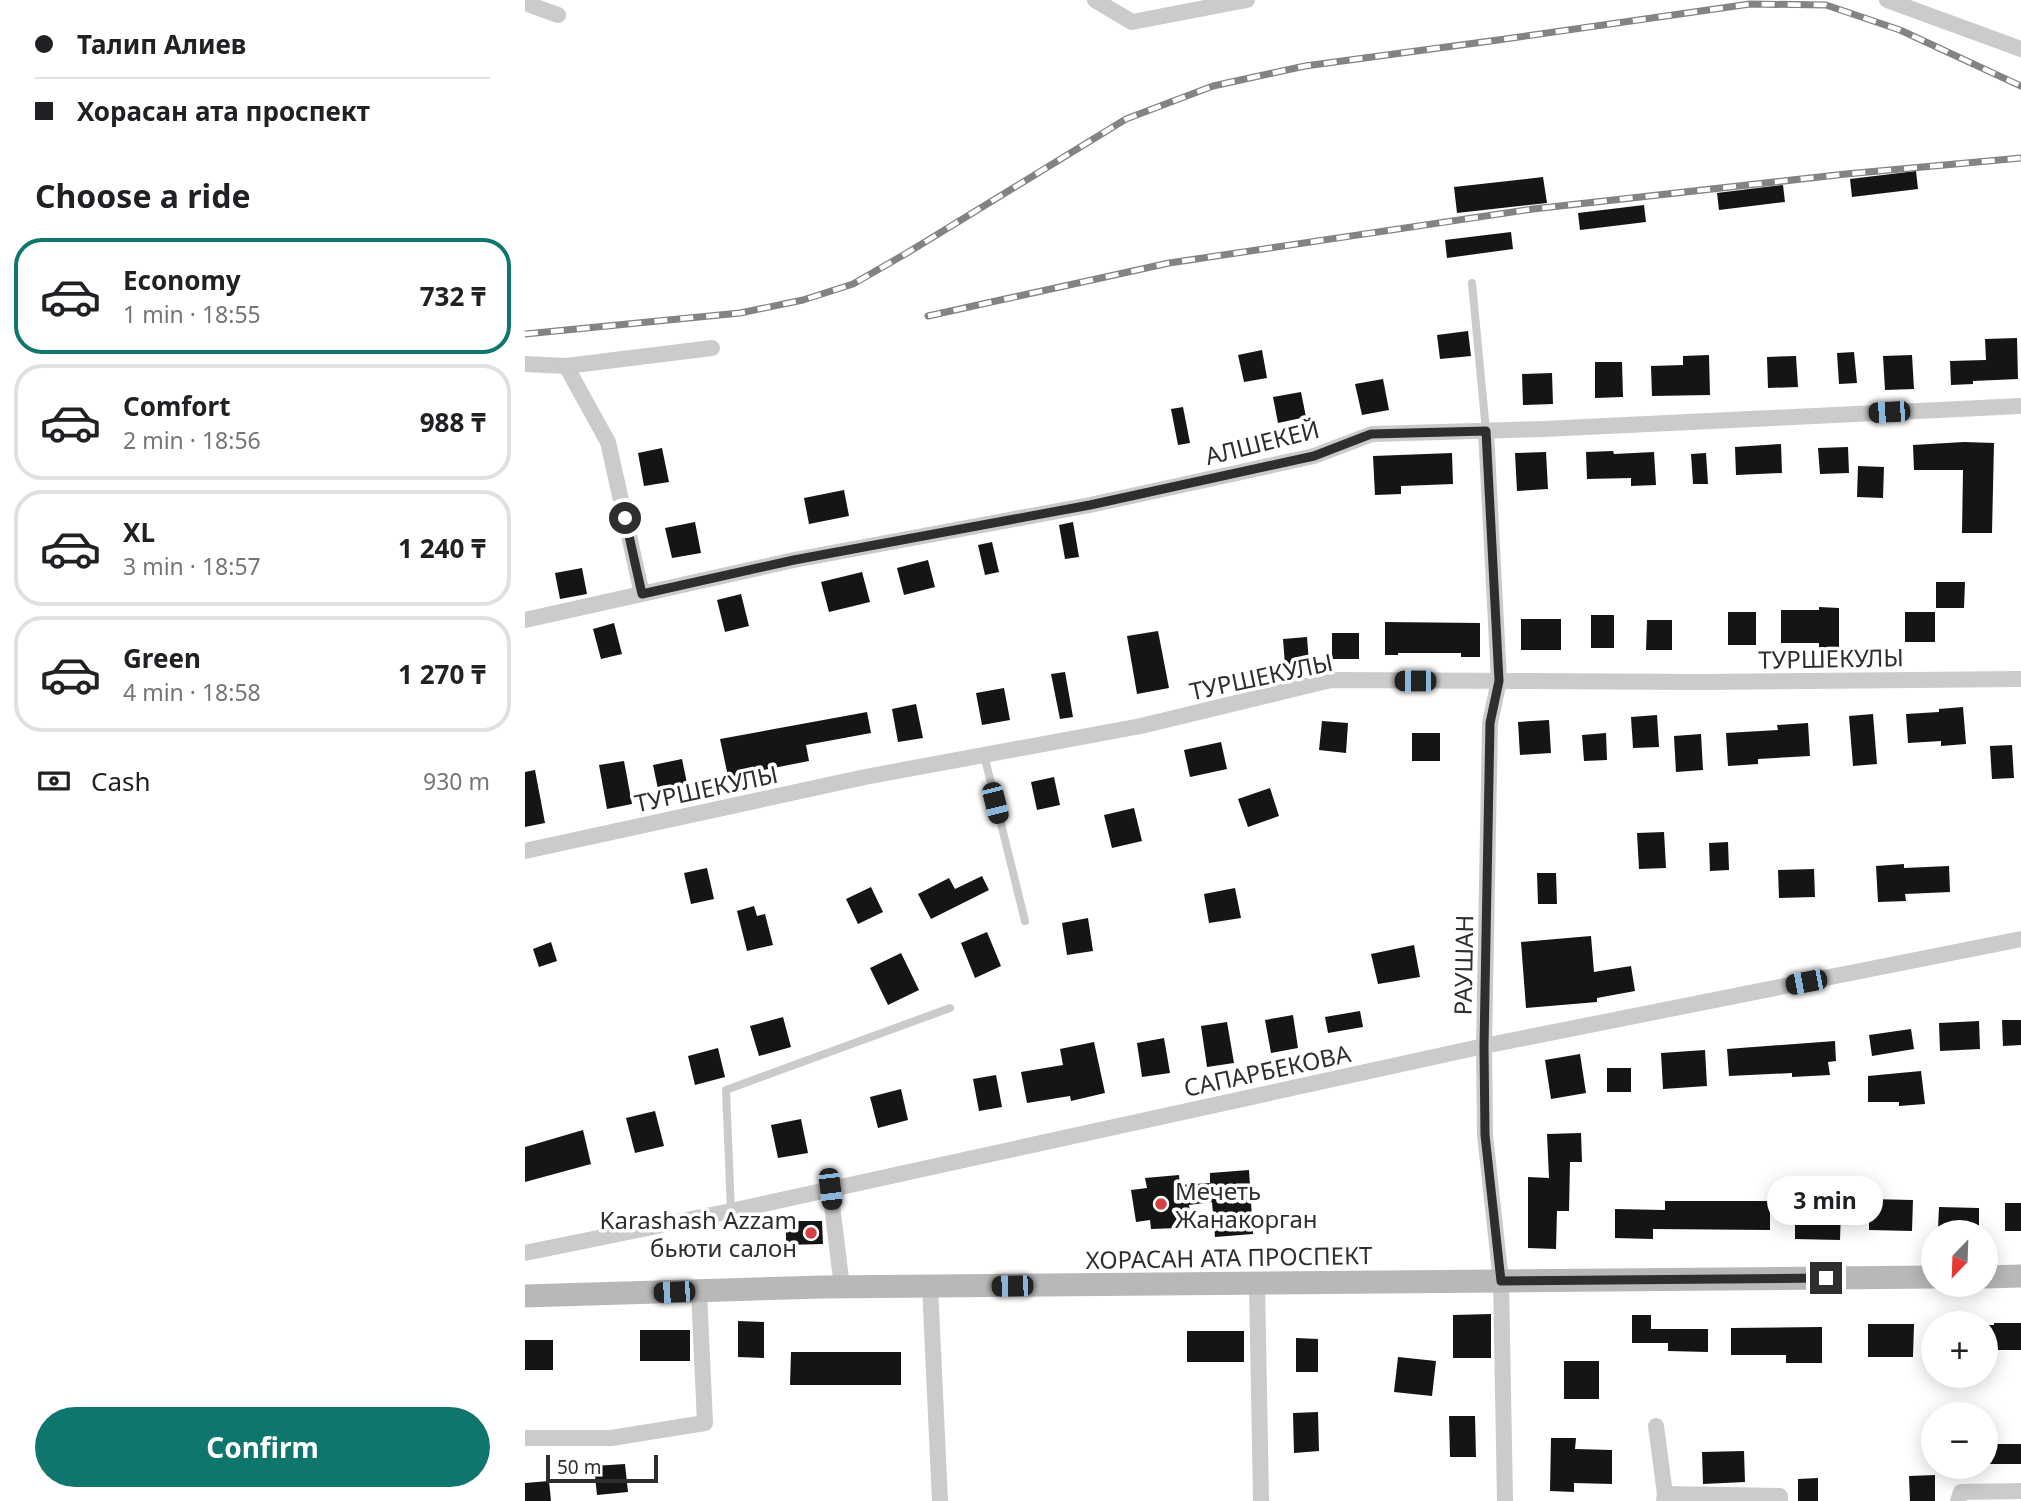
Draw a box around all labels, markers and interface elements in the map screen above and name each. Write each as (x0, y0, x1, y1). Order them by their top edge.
text: Талип Алиев (77, 26, 246, 62)
text: Хорасан ата проспект (77, 93, 370, 129)
text: Choose a ride (35, 174, 251, 217)
text: Economy (123, 262, 241, 298)
icon: car (39, 265, 102, 328)
text: 732 ₸ (420, 278, 486, 314)
text: 1 min · 18:55 (123, 298, 261, 330)
text: Comfort (123, 388, 231, 424)
icon: car (39, 391, 102, 454)
car (1868, 400, 1911, 424)
text: 988 ₸ (420, 404, 486, 440)
street label: АЛШЕКЕЙ (1201, 412, 1323, 472)
text: 2 min · 18:56 (123, 424, 261, 456)
route start (609, 502, 641, 534)
text: XL (123, 514, 155, 550)
icon: car (39, 517, 102, 580)
text: 1 240 ₸ (398, 530, 486, 566)
text: 3 min · 18:57 (123, 550, 261, 582)
text: Green (123, 640, 201, 676)
street label: ТУРШЕКУЛЫ (1758, 640, 1904, 676)
icon: car (39, 643, 102, 706)
street label: ТУРШЕКУЛЫ (1186, 645, 1336, 707)
text: 1 270 ₸ (398, 656, 486, 692)
car (1395, 671, 1437, 692)
text: 4 min · 18:58 (123, 676, 261, 708)
street label: ТУРШЕКУЛЫ (631, 757, 781, 819)
icon: cash (35, 762, 73, 800)
text: Cash (91, 763, 151, 799)
text: 930 m (423, 765, 490, 797)
car (980, 780, 1011, 826)
street label: РАУШАН (1446, 914, 1480, 1016)
car (1784, 968, 1829, 996)
street label: САПАРБЕКОВА (1180, 1036, 1354, 1104)
car (818, 1167, 843, 1211)
place label: Мечеть Жанакорган (1175, 1174, 1318, 1235)
callout: 3 min (1768, 1176, 1884, 1226)
text: 3 min (1793, 1184, 1857, 1216)
marker: Мечеть Жанакорган (1153, 1196, 1169, 1212)
place label: Karashash Azzam бьюти салон (600, 1203, 797, 1264)
north arrow (1921, 1220, 1999, 1297)
map controls (1921, 1220, 1998, 1479)
marker: Karashash Azzam бьюти салон (803, 1225, 819, 1241)
street label: ХОРАСАН АТА ПРОСПЕКТ (1085, 1238, 1373, 1276)
route end (1810, 1262, 1842, 1294)
car (991, 1275, 1034, 1297)
car (653, 1281, 696, 1303)
button: + (1921, 1311, 1998, 1388)
button: − (1921, 1402, 1998, 1479)
button: Confirm (35, 1407, 490, 1487)
scale bar (546, 1452, 658, 1484)
text: 50 m (557, 1454, 601, 1480)

